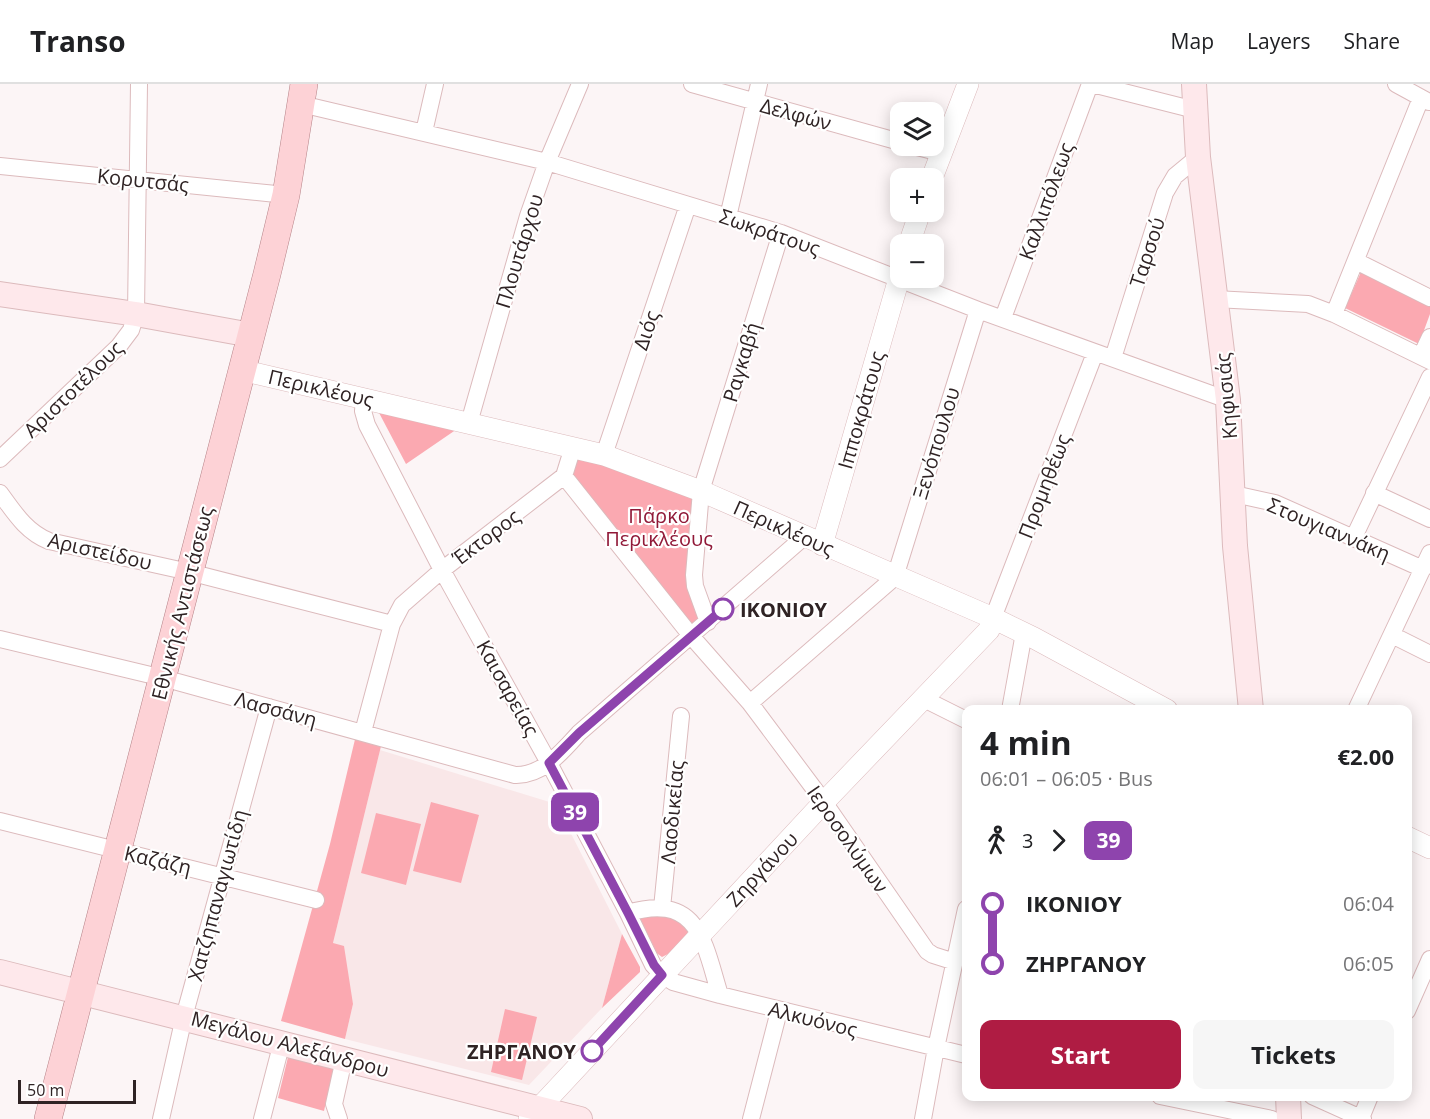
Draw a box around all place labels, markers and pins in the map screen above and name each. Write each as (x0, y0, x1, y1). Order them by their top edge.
place label: ΙΚΟΝΙΟΥ (740, 596, 828, 623)
marker: ΙΚΟΝΙΟΥ (712, 598, 734, 620)
place label: ΖΗΡΓΑΝΟΥ (467, 1038, 577, 1065)
marker: ΖΗΡΓΑΝΟΥ (581, 1040, 603, 1062)

